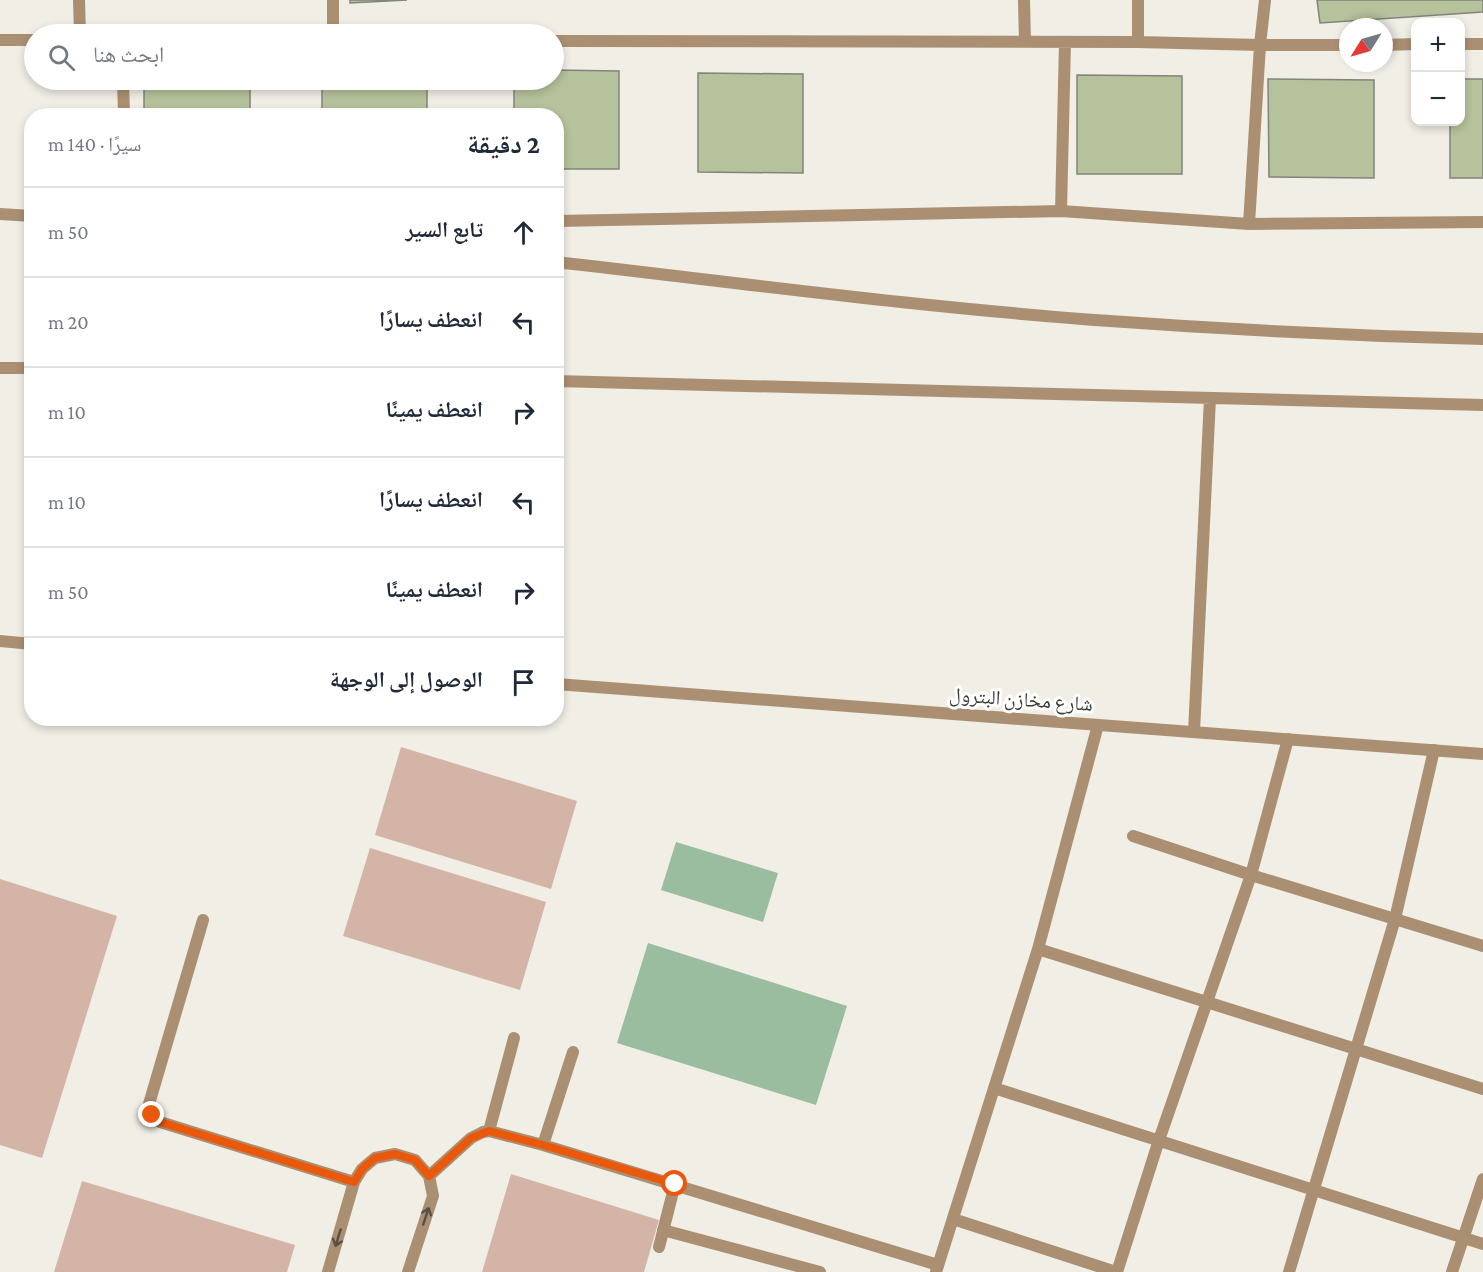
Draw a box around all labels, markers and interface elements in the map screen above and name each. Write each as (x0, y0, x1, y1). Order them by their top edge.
north arrow (1339, 18, 1393, 72)
map controls (1411, 18, 1465, 126)
button: + (1411, 18, 1465, 72)
search box (24, 24, 564, 90)
icon: search (45, 41, 78, 74)
text: ابحث هنا (93, 42, 164, 67)
button: − (1411, 72, 1465, 126)
text: 2 دقيقة (467, 130, 540, 159)
text: سيرًا · 140 m (48, 133, 142, 155)
icon: ahead (507, 216, 540, 249)
text: تابع السير (405, 217, 483, 242)
text: 50 m (48, 221, 89, 243)
icon: left (507, 306, 540, 339)
text: انعطف يسارًا (379, 307, 483, 332)
text: 20 m (48, 311, 89, 333)
icon: right (507, 396, 540, 429)
text: انعطف يمينًا (385, 397, 483, 422)
text: 10 m (48, 401, 86, 423)
icon: left (507, 486, 540, 519)
text: انعطف يسارًا (379, 487, 483, 512)
text: 10 m (48, 491, 86, 513)
icon: right (507, 576, 540, 609)
text: انعطف يمينًا (385, 577, 483, 602)
text: 50 m (48, 581, 89, 603)
icon: arrive (507, 666, 540, 699)
text: الوصول إلى الوجهة (330, 667, 483, 692)
street label: شارع مخازن البترول (948, 683, 1094, 717)
route end (138, 1101, 164, 1127)
route start (661, 1170, 687, 1196)
one-way arrow (422, 1207, 433, 1226)
one-way arrow (332, 1228, 343, 1247)

